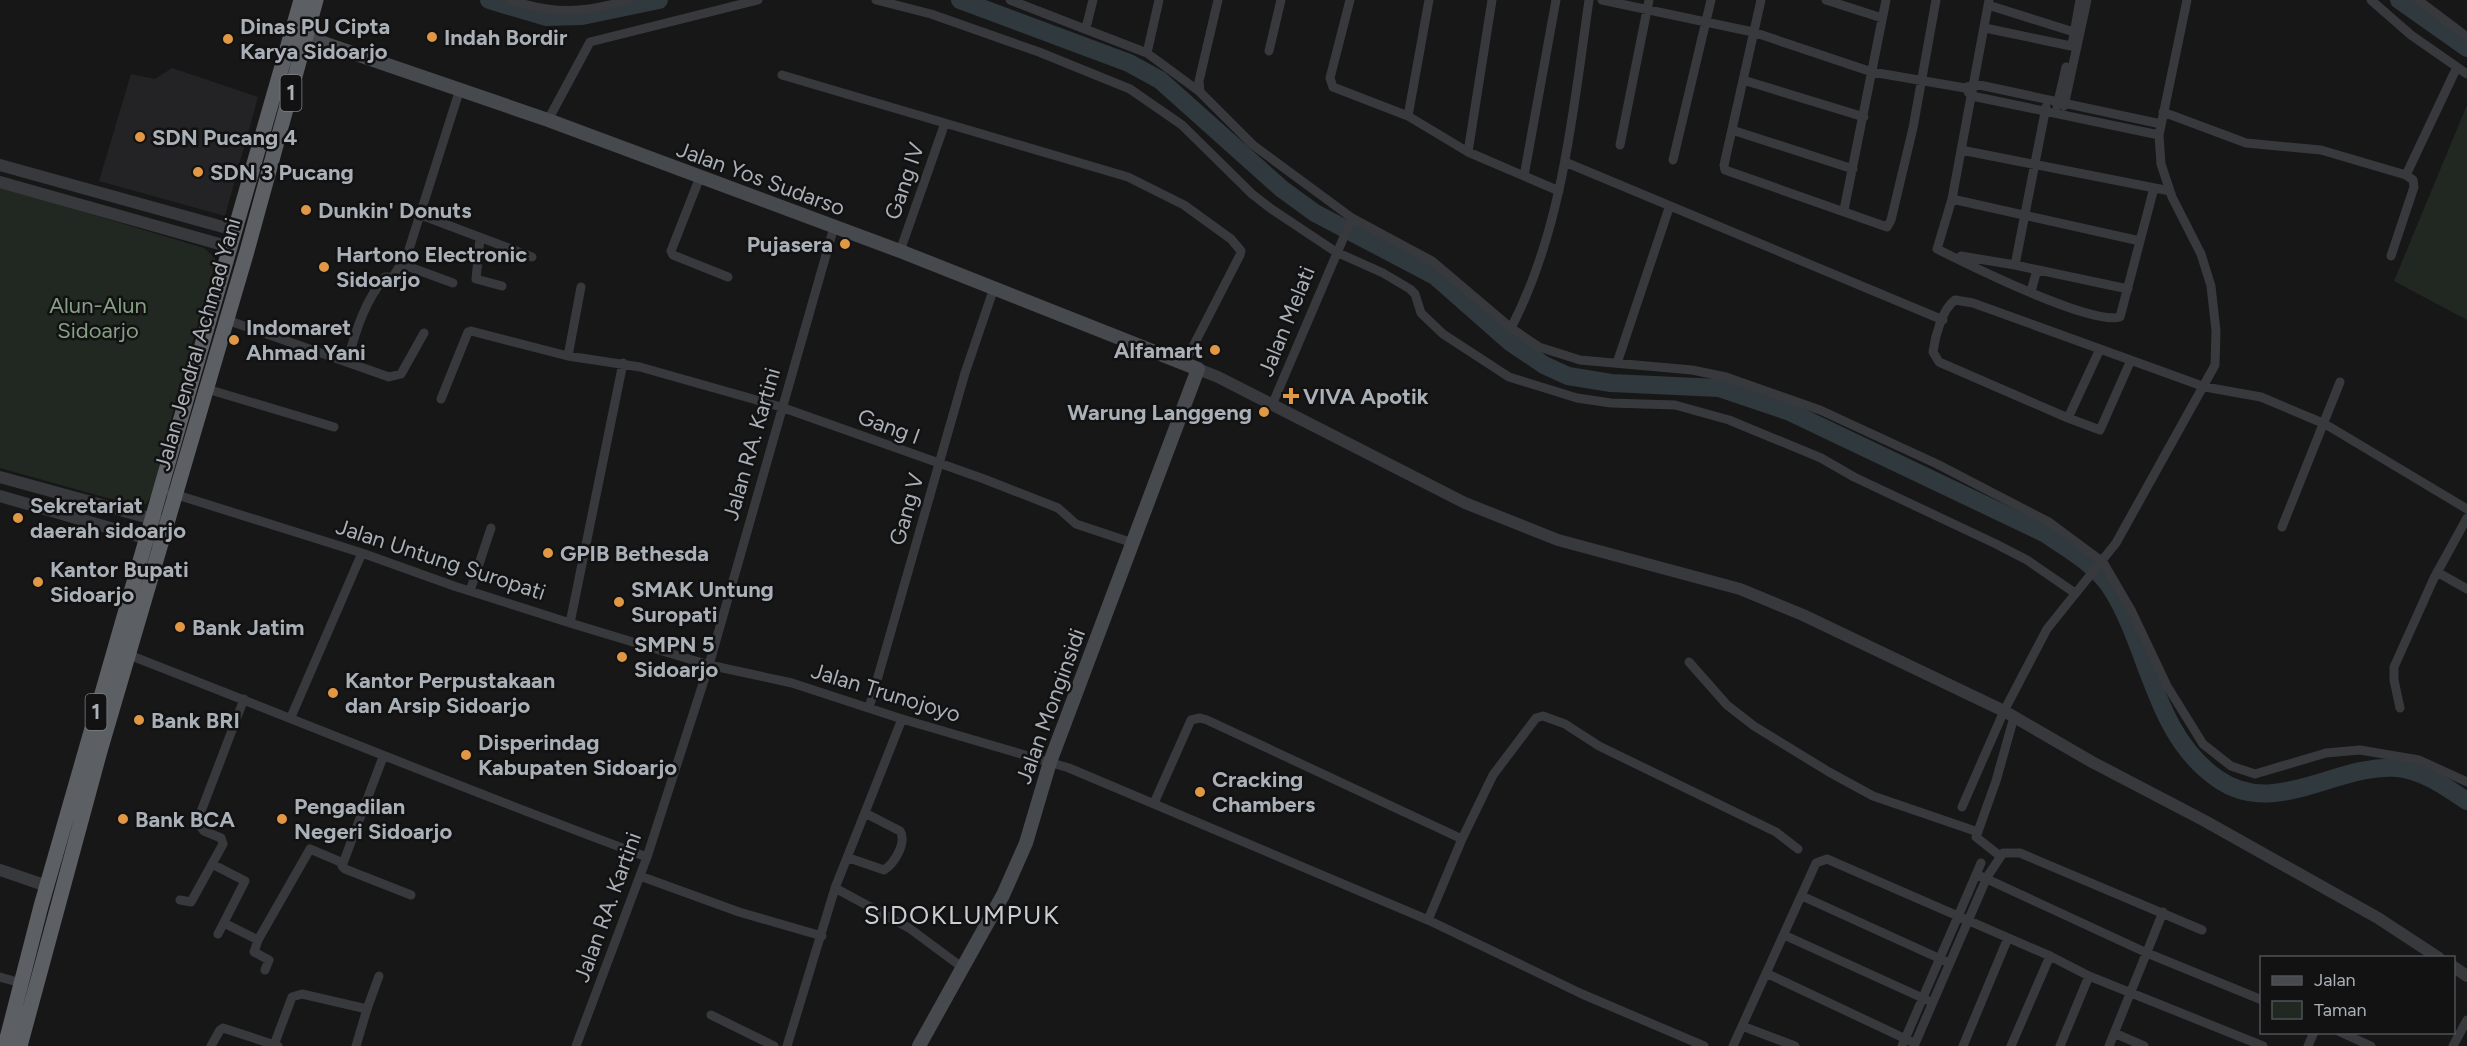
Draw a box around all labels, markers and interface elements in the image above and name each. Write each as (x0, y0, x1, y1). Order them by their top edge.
place label: Dinas PU Cipta Karya Sidoarjo (240, 13, 390, 65)
place label: Indah Bordir (444, 24, 568, 51)
marker: Indah Bordir (425, 30, 439, 44)
marker: Dinas PU Cipta Karya Sidoarjo (221, 32, 235, 46)
road number: 1 (280, 75, 302, 111)
place label: SDN Pucang 4 (152, 124, 297, 151)
marker: SDN Pucang 4 (133, 130, 147, 144)
street label: Jalan Yos Sudarso (673, 135, 849, 221)
street label: Gang IV (879, 138, 930, 223)
place label: SDN 3 Pucang (210, 159, 354, 186)
marker: SDN 3 Pucang (191, 165, 205, 179)
place label: Dunkin' Donuts (318, 197, 471, 224)
marker: Dunkin' Donuts (299, 203, 313, 217)
street label: Jalan Jendral Achmad Yani (148, 215, 247, 474)
place label: Pujasera (747, 231, 833, 258)
marker: Pujasera (838, 237, 852, 251)
place label: Hartono Electronic Sidoarjo (336, 241, 527, 293)
marker: Hartono Electronic Sidoarjo (317, 260, 331, 274)
street label: Jalan Melati (1252, 262, 1321, 380)
park label: Alun-Alun Sidoarjo (49, 292, 147, 344)
place label: Indomaret Ahmad Yani (246, 314, 366, 366)
marker: Indomaret Ahmad Yani (227, 333, 241, 347)
place label: Alfamart (1114, 337, 1203, 364)
marker: Alfamart (1208, 343, 1222, 357)
street label: Jalan RA. Kartini (717, 365, 786, 524)
place label: VIVA Apotik (1303, 383, 1429, 410)
marker: VIVA Apotik (1284, 389, 1298, 403)
place label: Warung Langgeng (1067, 399, 1252, 426)
street label: Gang I (854, 403, 924, 450)
marker: Warung Langgeng (1257, 405, 1271, 419)
street label: Gang V (883, 469, 930, 548)
place label: Sekretariat daerah sidoarjo (30, 492, 186, 544)
marker: Sekretariat daerah sidoarjo (11, 511, 25, 525)
street label: Jalan Untung Suropati (333, 513, 549, 606)
place label: GPIB Bethesda (560, 540, 709, 567)
marker: GPIB Bethesda (541, 546, 555, 560)
place label: Kantor Bupati Sidoarjo (50, 556, 189, 608)
marker: Kantor Bupati Sidoarjo (31, 575, 45, 589)
place label: SMAK Untung Suropati (631, 576, 774, 628)
marker: SMAK Untung Suropati (612, 595, 626, 609)
place label: Bank Jatim (192, 614, 304, 641)
marker: Bank Jatim (173, 620, 187, 634)
street label: Jalan Monginsidi (1010, 625, 1091, 788)
place label: SMPN 5 Sidoarjo (634, 631, 718, 683)
marker: SMPN 5 Sidoarjo (615, 650, 629, 664)
street label: Jalan Trunojoyo (808, 657, 964, 728)
place label: Kantor Perpustakaan dan Arsip Sidoarjo (345, 667, 555, 719)
marker: Kantor Perpustakaan dan Arsip Sidoarjo (326, 686, 340, 700)
road number: 1 (86, 694, 106, 730)
place label: Bank BRI (151, 707, 240, 734)
marker: Bank BRI (132, 713, 146, 727)
place label: Disperindag Kabupaten Sidoarjo (478, 729, 677, 781)
marker: Disperindag Kabupaten Sidoarjo (459, 748, 473, 762)
place label: Cracking Chambers (1212, 766, 1315, 818)
marker: Cracking Chambers (1193, 785, 1207, 799)
place label: Pengadilan Negeri Sidoarjo (294, 793, 452, 845)
place label: Bank BCA (135, 806, 235, 833)
marker: Bank BCA (116, 812, 130, 826)
marker: Pengadilan Negeri Sidoarjo (275, 812, 289, 826)
street label: Jalan RA. Kartini (568, 828, 647, 986)
district label: SIDOKLUMPUK (864, 899, 1060, 931)
legend (2260, 956, 2455, 1034)
text: Jalan (2314, 969, 2356, 991)
text: Taman (2314, 999, 2367, 1021)

